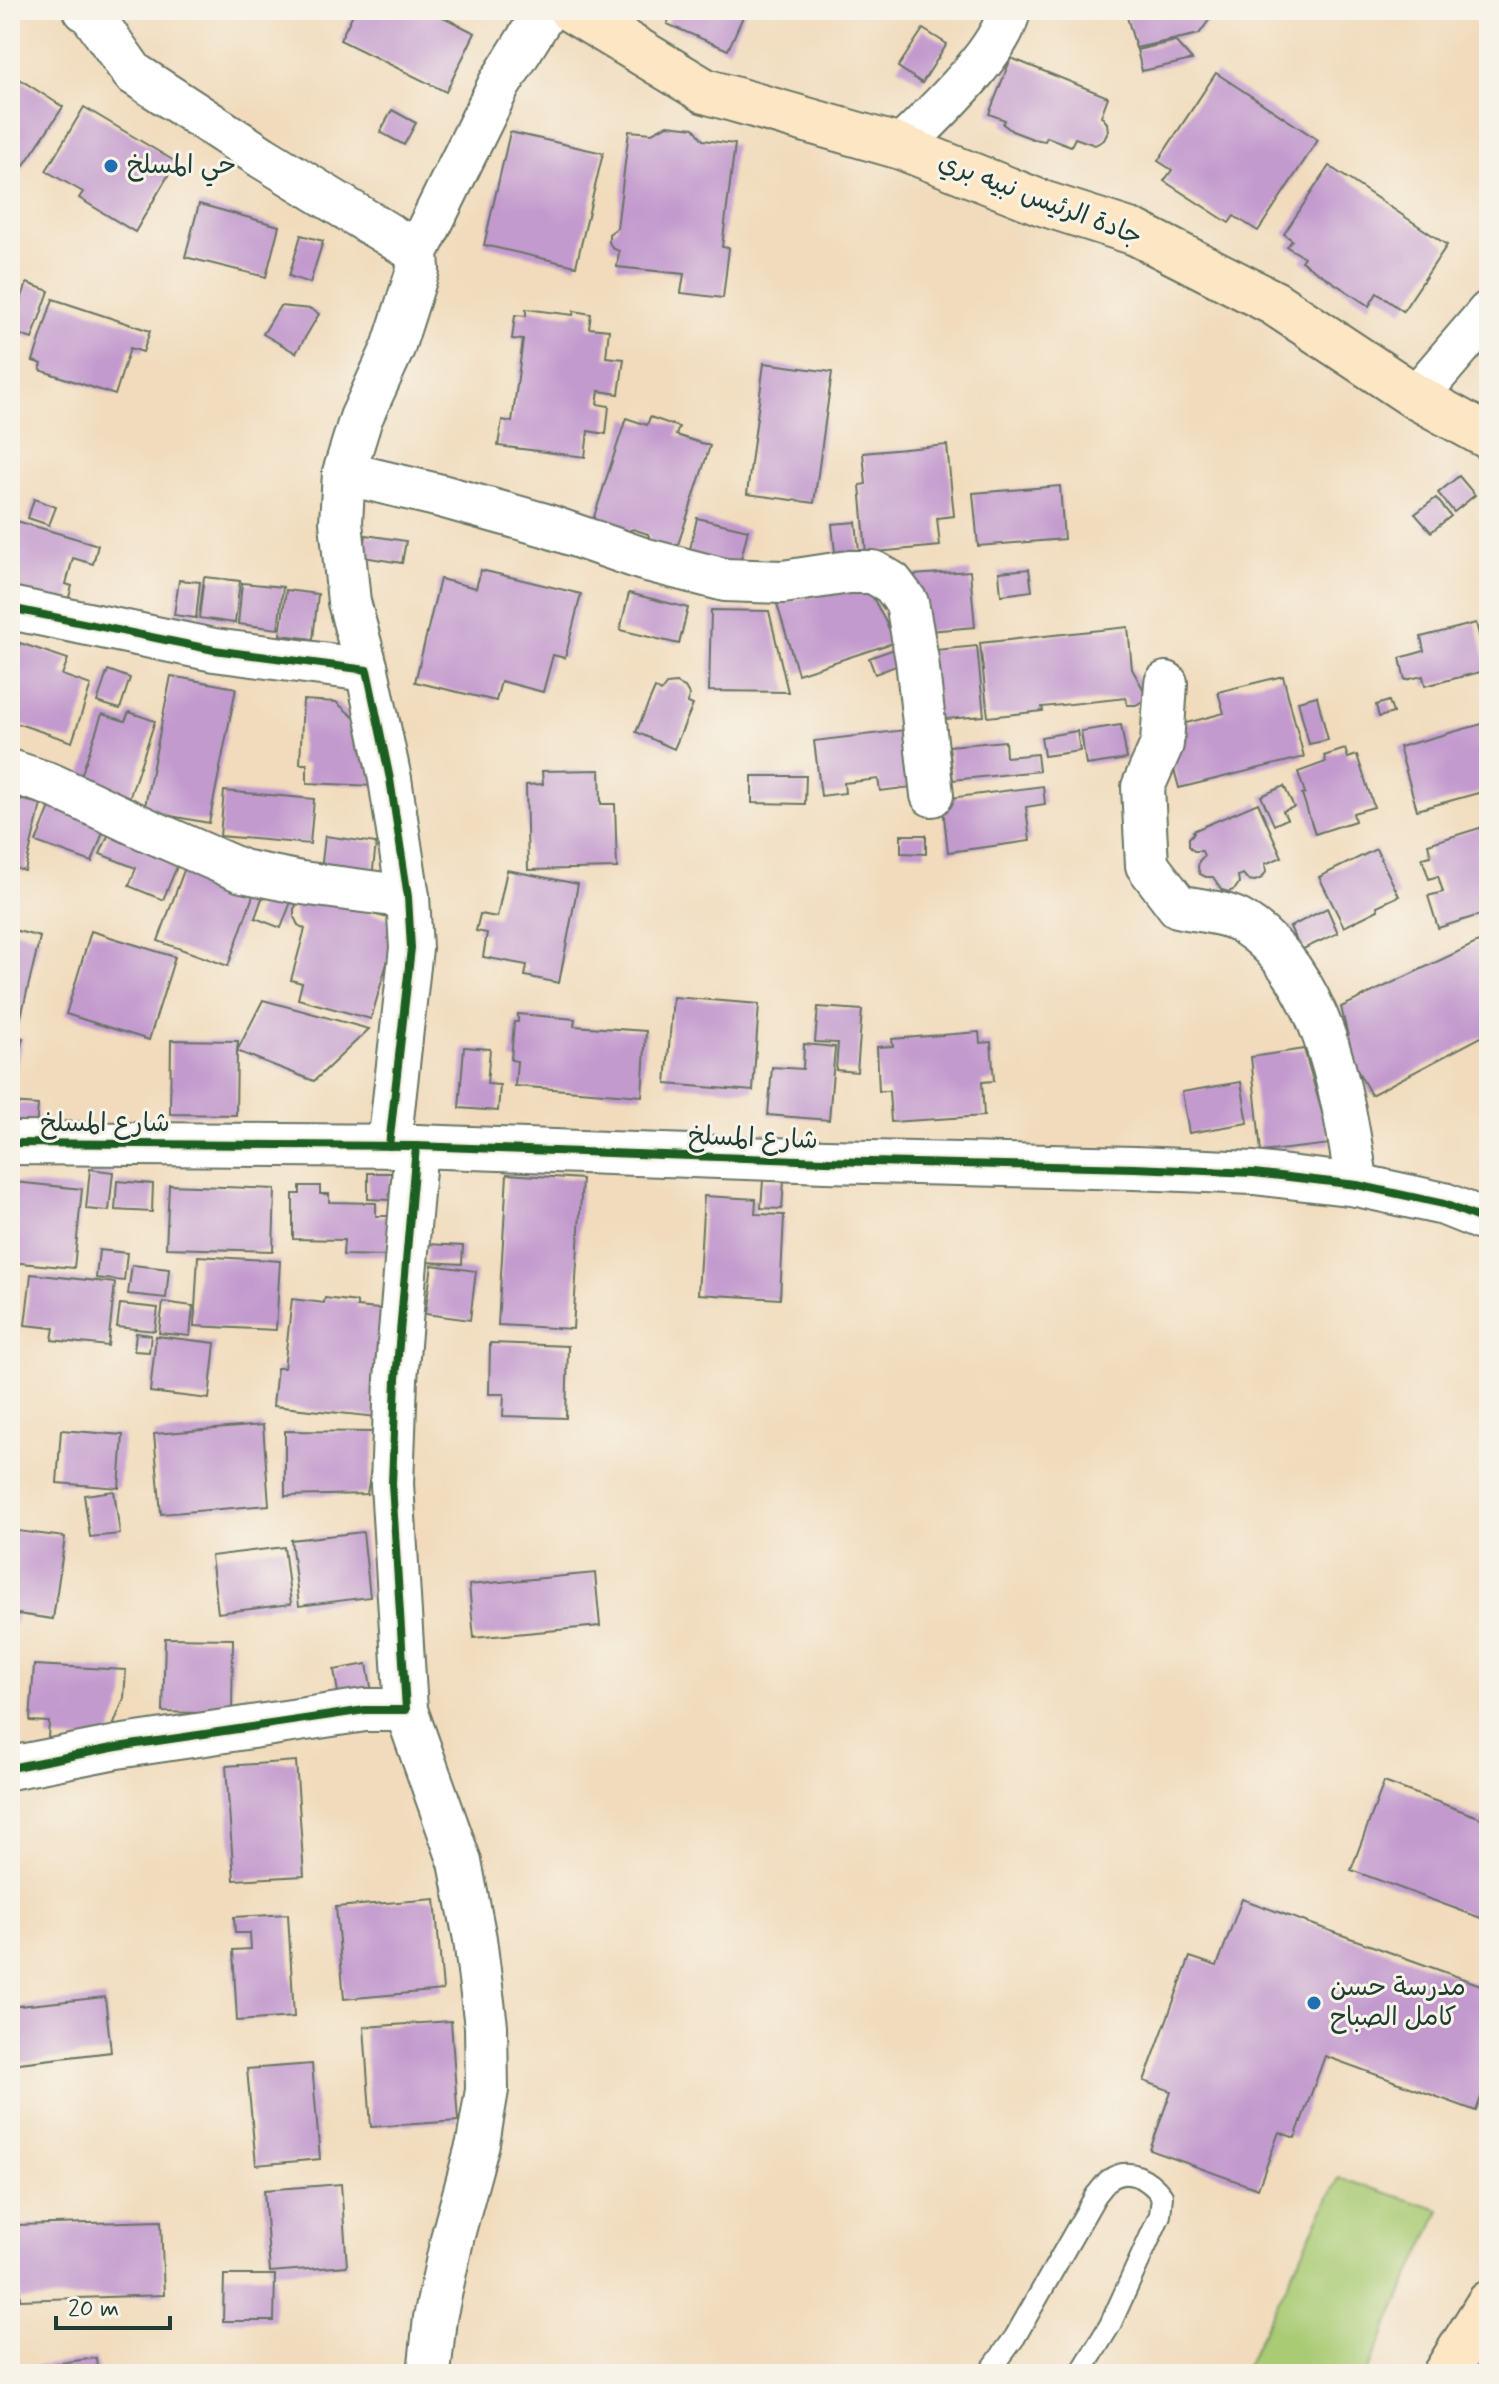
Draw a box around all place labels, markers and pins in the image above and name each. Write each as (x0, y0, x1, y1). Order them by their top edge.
place label: حي المسلخ (127, 149, 236, 187)
marker: حي المسلخ (102, 157, 120, 175)
place label: مدرسة حسن كامل الصباح (1330, 1971, 1466, 2035)
marker: مدرسة حسن كامل الصباح (1305, 1994, 1323, 2012)

